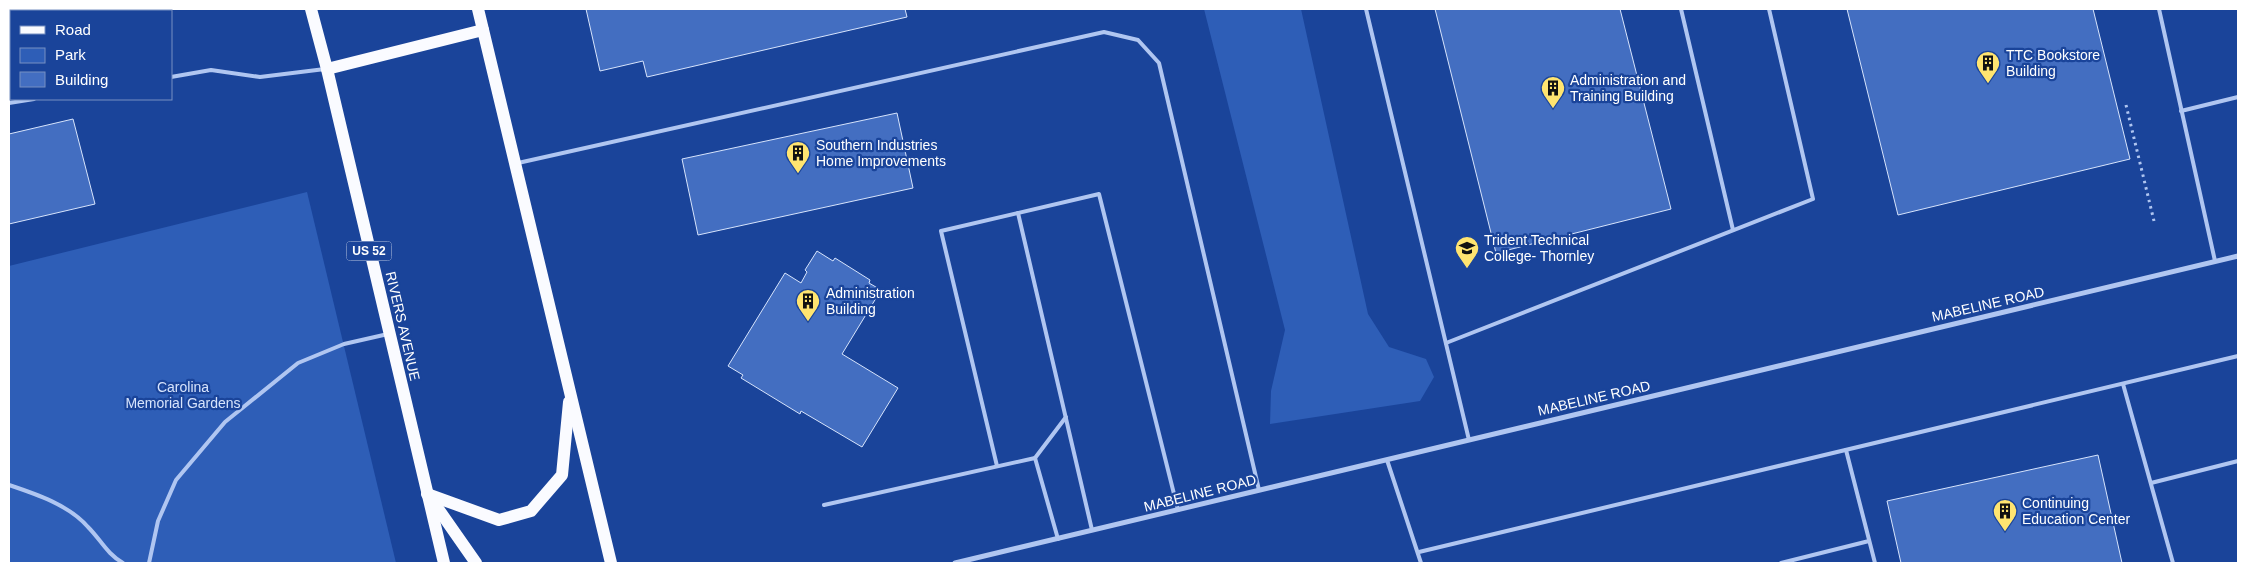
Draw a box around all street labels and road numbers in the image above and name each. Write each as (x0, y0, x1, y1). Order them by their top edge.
road number: US 52 (346, 242, 392, 260)
street label: RIVERS AVENUE (383, 270, 423, 382)
street label: MABELINE ROAD (1930, 283, 2046, 325)
street label: MABELINE ROAD (1536, 377, 1652, 419)
street label: MABELINE ROAD (1142, 471, 1258, 515)

